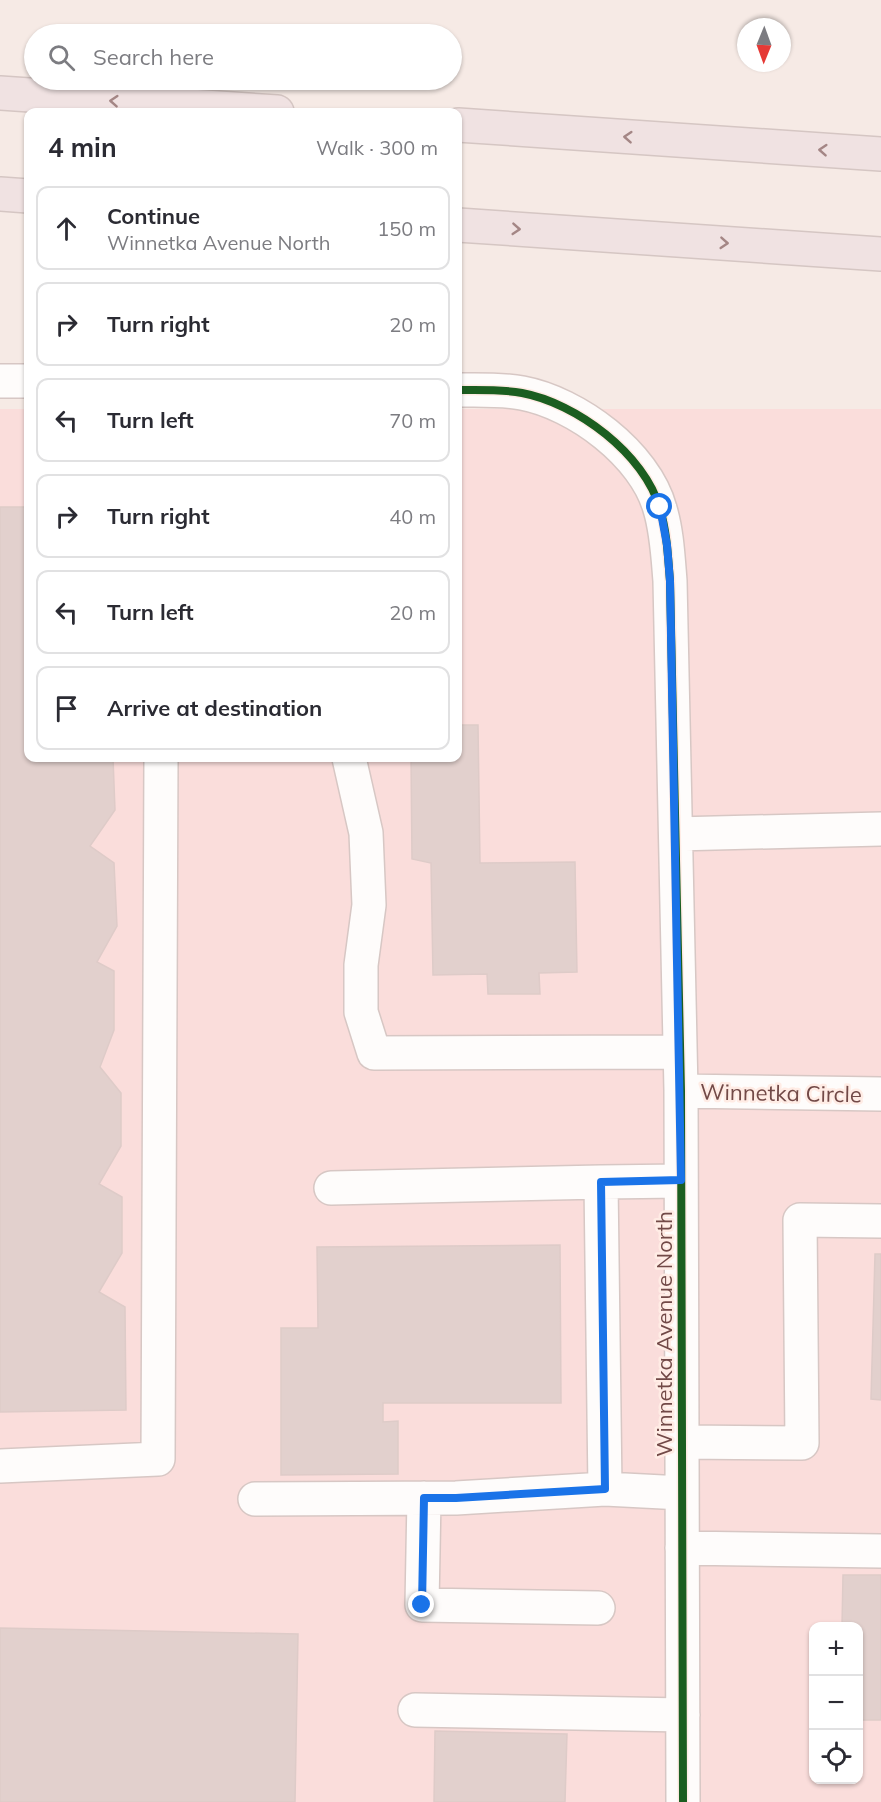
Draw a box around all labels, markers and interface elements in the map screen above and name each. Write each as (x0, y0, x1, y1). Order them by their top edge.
north arrow (737, 18, 791, 72)
search box (24, 24, 462, 90)
icon: search (45, 41, 78, 74)
text: Search here (93, 43, 214, 71)
one-way arrow (109, 95, 118, 108)
text: 4 min (48, 131, 117, 164)
one-way arrow (624, 131, 633, 144)
text: Walk · 300 m (316, 135, 438, 160)
one-way arrow (818, 144, 827, 157)
text: Continue (107, 202, 200, 230)
icon: ahead (50, 212, 83, 245)
text: 150 m (377, 216, 436, 241)
one-way arrow (511, 222, 520, 235)
text: Winnetka Avenue North (107, 230, 331, 255)
one-way arrow (719, 237, 728, 250)
icon: right (50, 308, 83, 341)
text: Turn right (107, 310, 210, 338)
text: 20 m (389, 312, 436, 337)
icon: left (50, 404, 83, 437)
text: Turn left (107, 406, 194, 434)
text: 70 m (389, 408, 436, 433)
route start (646, 493, 672, 519)
icon: right (50, 500, 83, 533)
text: Turn right (107, 502, 210, 530)
text: 40 m (389, 504, 436, 529)
icon: left (50, 596, 83, 629)
text: Turn left (107, 598, 194, 626)
text: 20 m (389, 600, 436, 625)
icon: arrive (50, 692, 83, 725)
text: Arrive at destination (107, 694, 322, 722)
street label: Winnetka Circle (700, 1078, 862, 1108)
street label: Winnetka Avenue North (650, 1211, 678, 1457)
route end (408, 1591, 434, 1617)
map controls (809, 1622, 863, 1784)
button: + (809, 1622, 863, 1676)
button: − (809, 1676, 863, 1730)
button: locate (809, 1730, 863, 1784)

